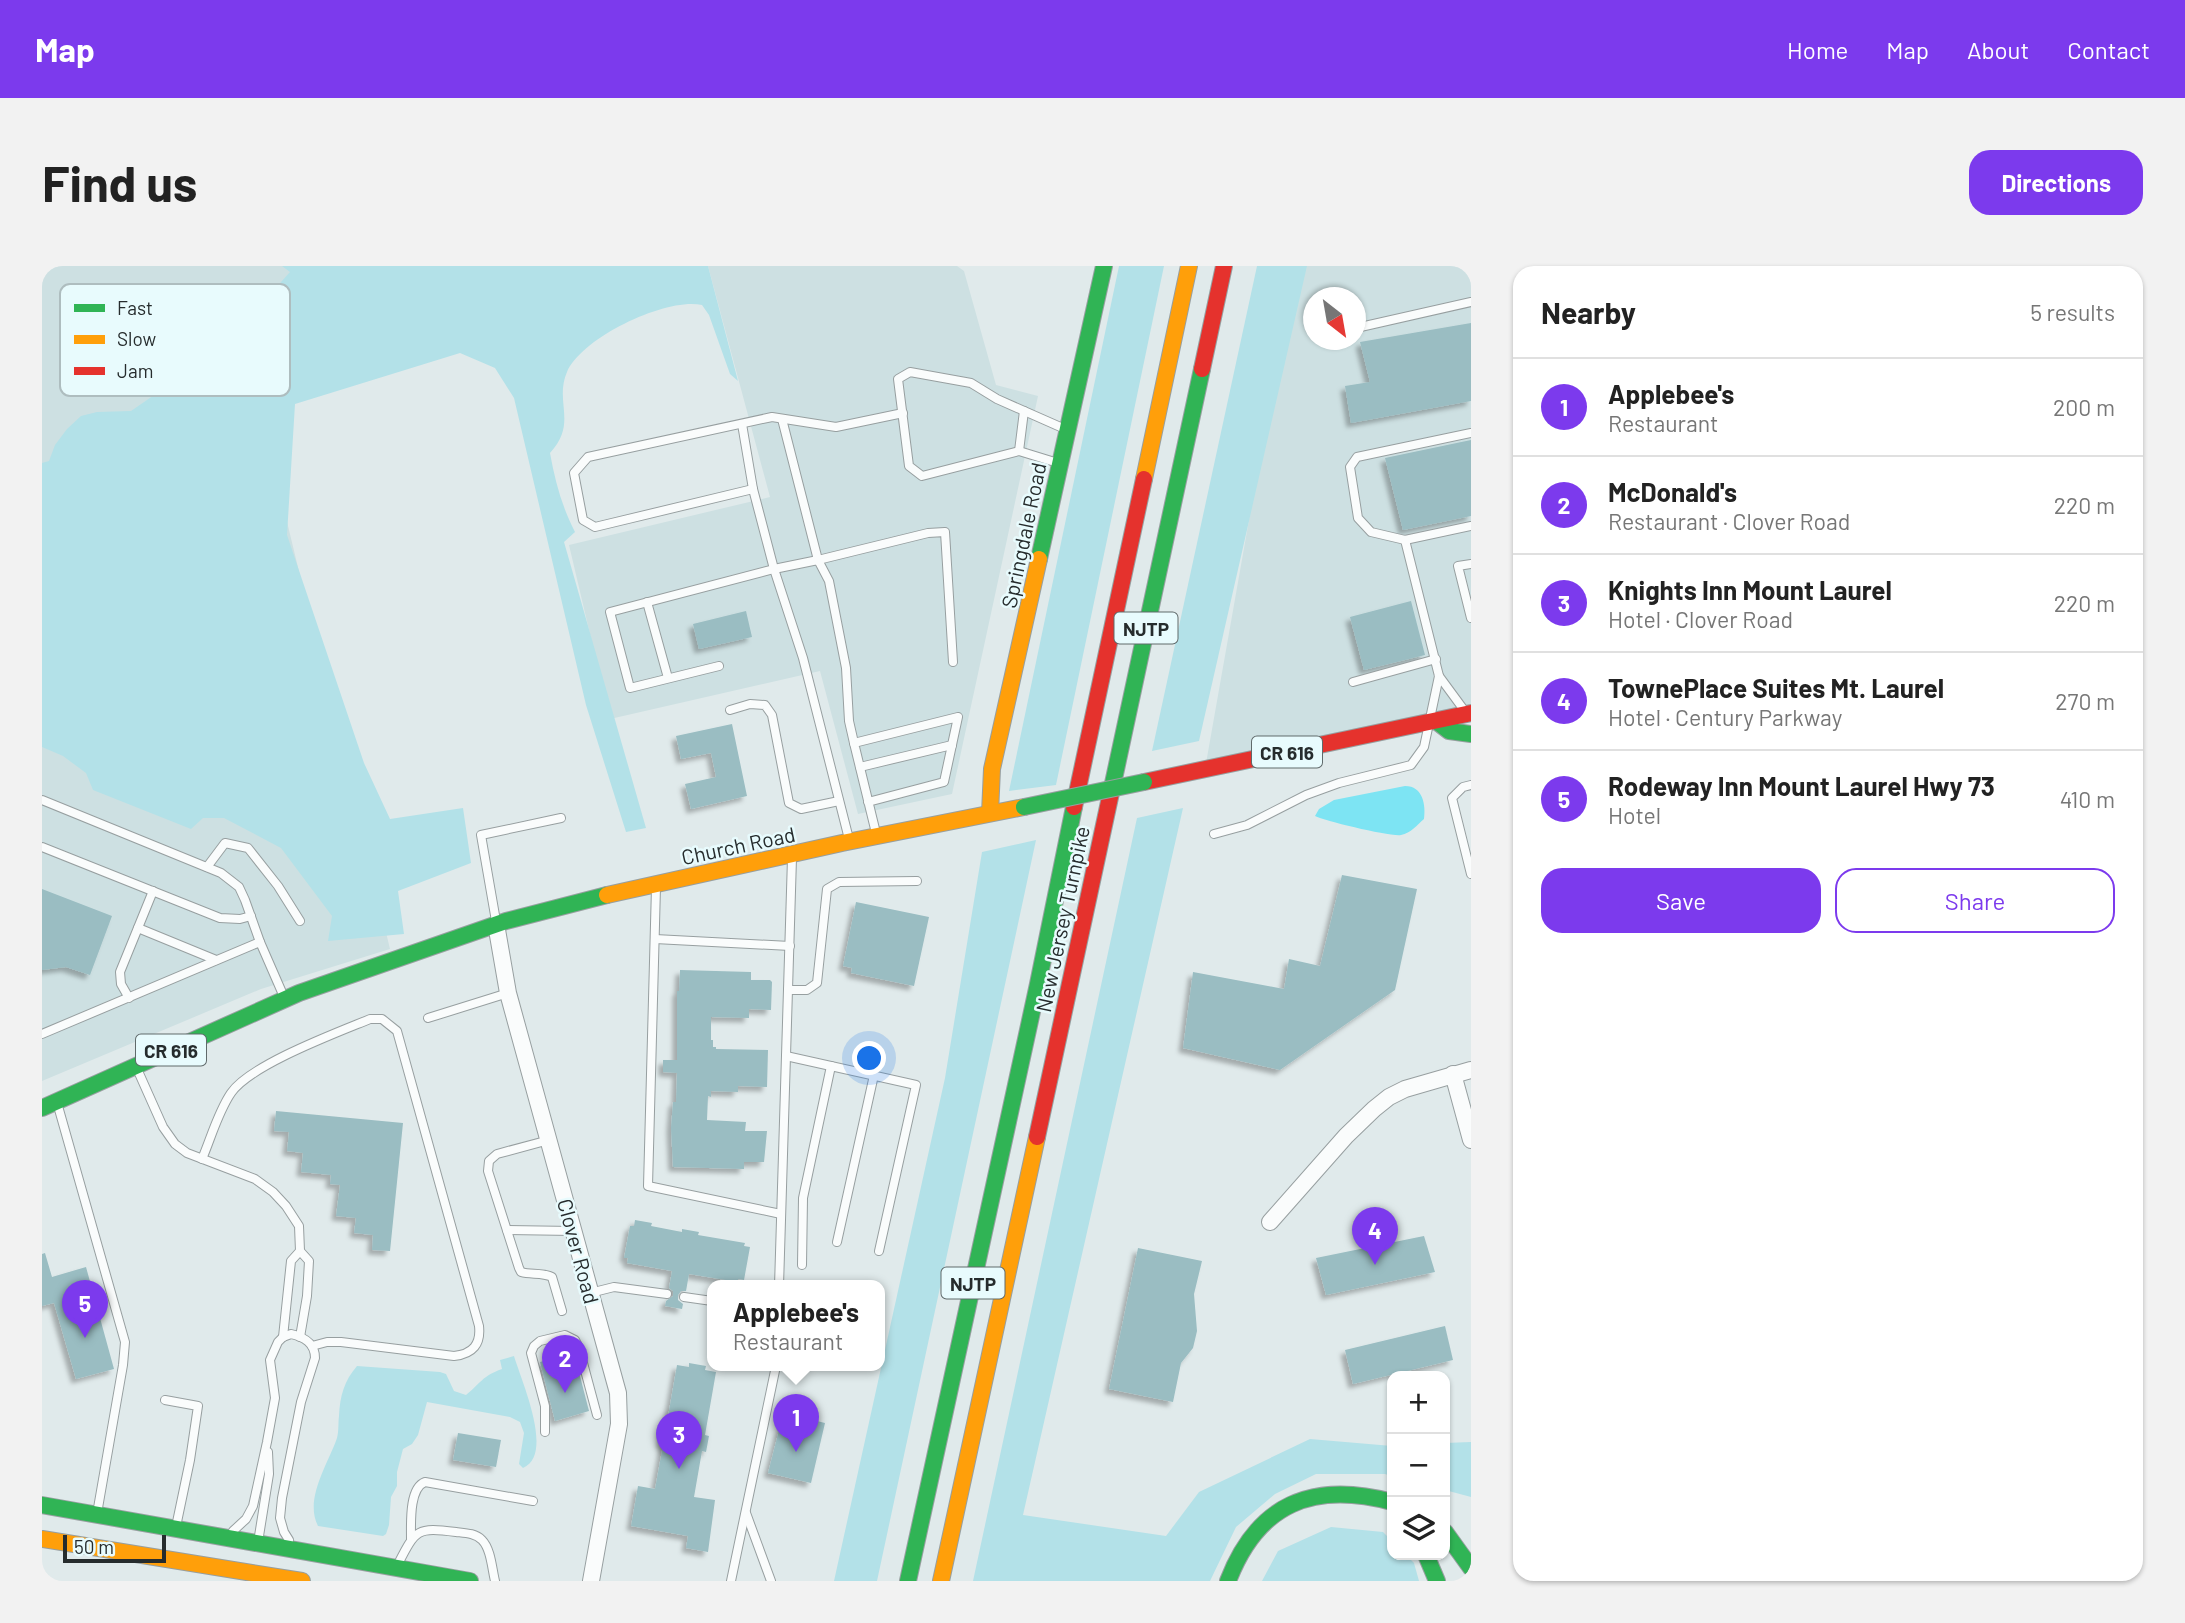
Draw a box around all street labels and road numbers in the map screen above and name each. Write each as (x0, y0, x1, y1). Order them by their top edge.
street label: Springdale Road (995, 460, 1051, 610)
road number: NJTP (1114, 612, 1178, 644)
road number: CR 616 (1252, 737, 1322, 768)
street label: Church Road (679, 821, 797, 869)
street label: New Jersey Turnpike (1030, 824, 1094, 1014)
road number: CR 616 (136, 1034, 206, 1066)
street label: Clover Road (553, 1196, 605, 1306)
road number: NJTP (942, 1267, 1004, 1298)

